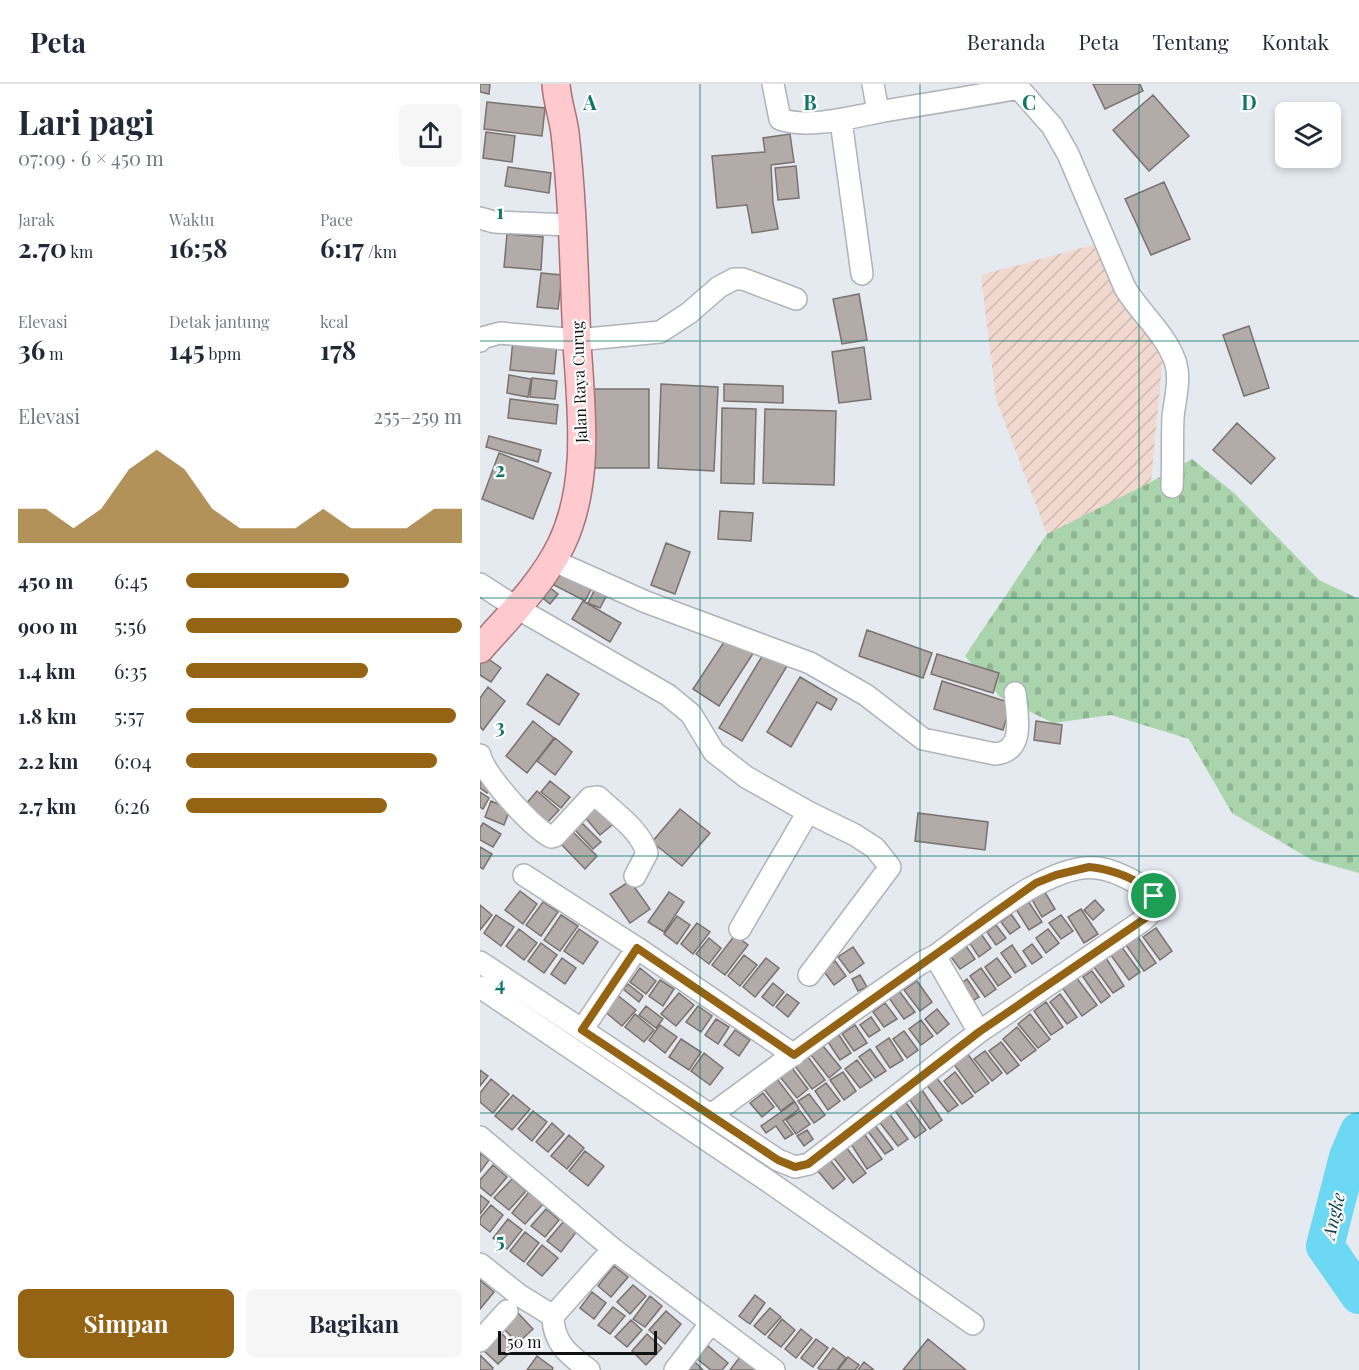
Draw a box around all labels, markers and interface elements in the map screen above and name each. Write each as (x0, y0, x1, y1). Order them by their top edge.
text: Peta (30, 23, 86, 60)
text: Beranda (967, 27, 1046, 55)
text: Peta (1079, 27, 1119, 55)
text: Tentang (1152, 27, 1229, 55)
text: Kontak (1262, 27, 1329, 55)
text: A (582, 88, 597, 115)
text: B (803, 88, 817, 115)
text: C (1022, 88, 1036, 115)
text: D (1241, 88, 1257, 115)
text: Lari pagi (18, 99, 154, 143)
map controls (1275, 102, 1341, 168)
button: layers (1275, 102, 1341, 168)
button: share (399, 104, 462, 167)
text: 07:09 · 6 × 450 m (18, 144, 164, 171)
text: 1 (496, 197, 504, 224)
text: Jarak (18, 209, 55, 230)
text: Waktu (169, 209, 214, 230)
text: Pace (320, 209, 353, 230)
text: 2.70 (18, 230, 67, 265)
text: 16:58 (169, 230, 228, 265)
text: 6:17 (320, 230, 364, 265)
text: km (67, 241, 93, 262)
text: /km (364, 241, 397, 262)
text: Elevasi (18, 311, 68, 332)
text: Detak jantung (169, 311, 269, 332)
text: kcal (320, 311, 349, 332)
street label: Jalan Raya Curug (566, 320, 591, 444)
text: 36 (18, 332, 45, 367)
text: 145 (169, 332, 205, 367)
text: 178 (320, 332, 356, 367)
text: m (45, 343, 63, 364)
text: bpm (205, 343, 241, 364)
text: Elevasi (18, 402, 80, 429)
text: 255–259 m (374, 402, 462, 429)
text: 2 (495, 455, 505, 482)
text: 450 m (18, 567, 73, 594)
text: 6:45 (114, 567, 148, 594)
text: 900 m (18, 612, 78, 639)
text: 5:56 (114, 612, 146, 639)
text: 1.4 km (18, 657, 76, 684)
text: 6:35 (114, 657, 147, 684)
text: 1.8 km (18, 702, 77, 729)
text: 5:57 (114, 702, 144, 729)
text: 3 (495, 712, 505, 739)
text: 2.2 km (18, 747, 78, 774)
text: 6:04 (114, 747, 152, 774)
text: 2.7 km (18, 792, 76, 819)
text: 6:26 (114, 792, 150, 819)
pin (1128, 870, 1179, 921)
icon: arrive (1137, 879, 1170, 912)
text: 4 (495, 969, 505, 996)
water label: Angke (1316, 1190, 1350, 1243)
text: 5 (495, 1226, 505, 1253)
button: Simpan (18, 1289, 234, 1358)
button: Bagikan (246, 1289, 462, 1358)
scale bar (498, 1328, 657, 1356)
text: 50 m (507, 1331, 541, 1352)

